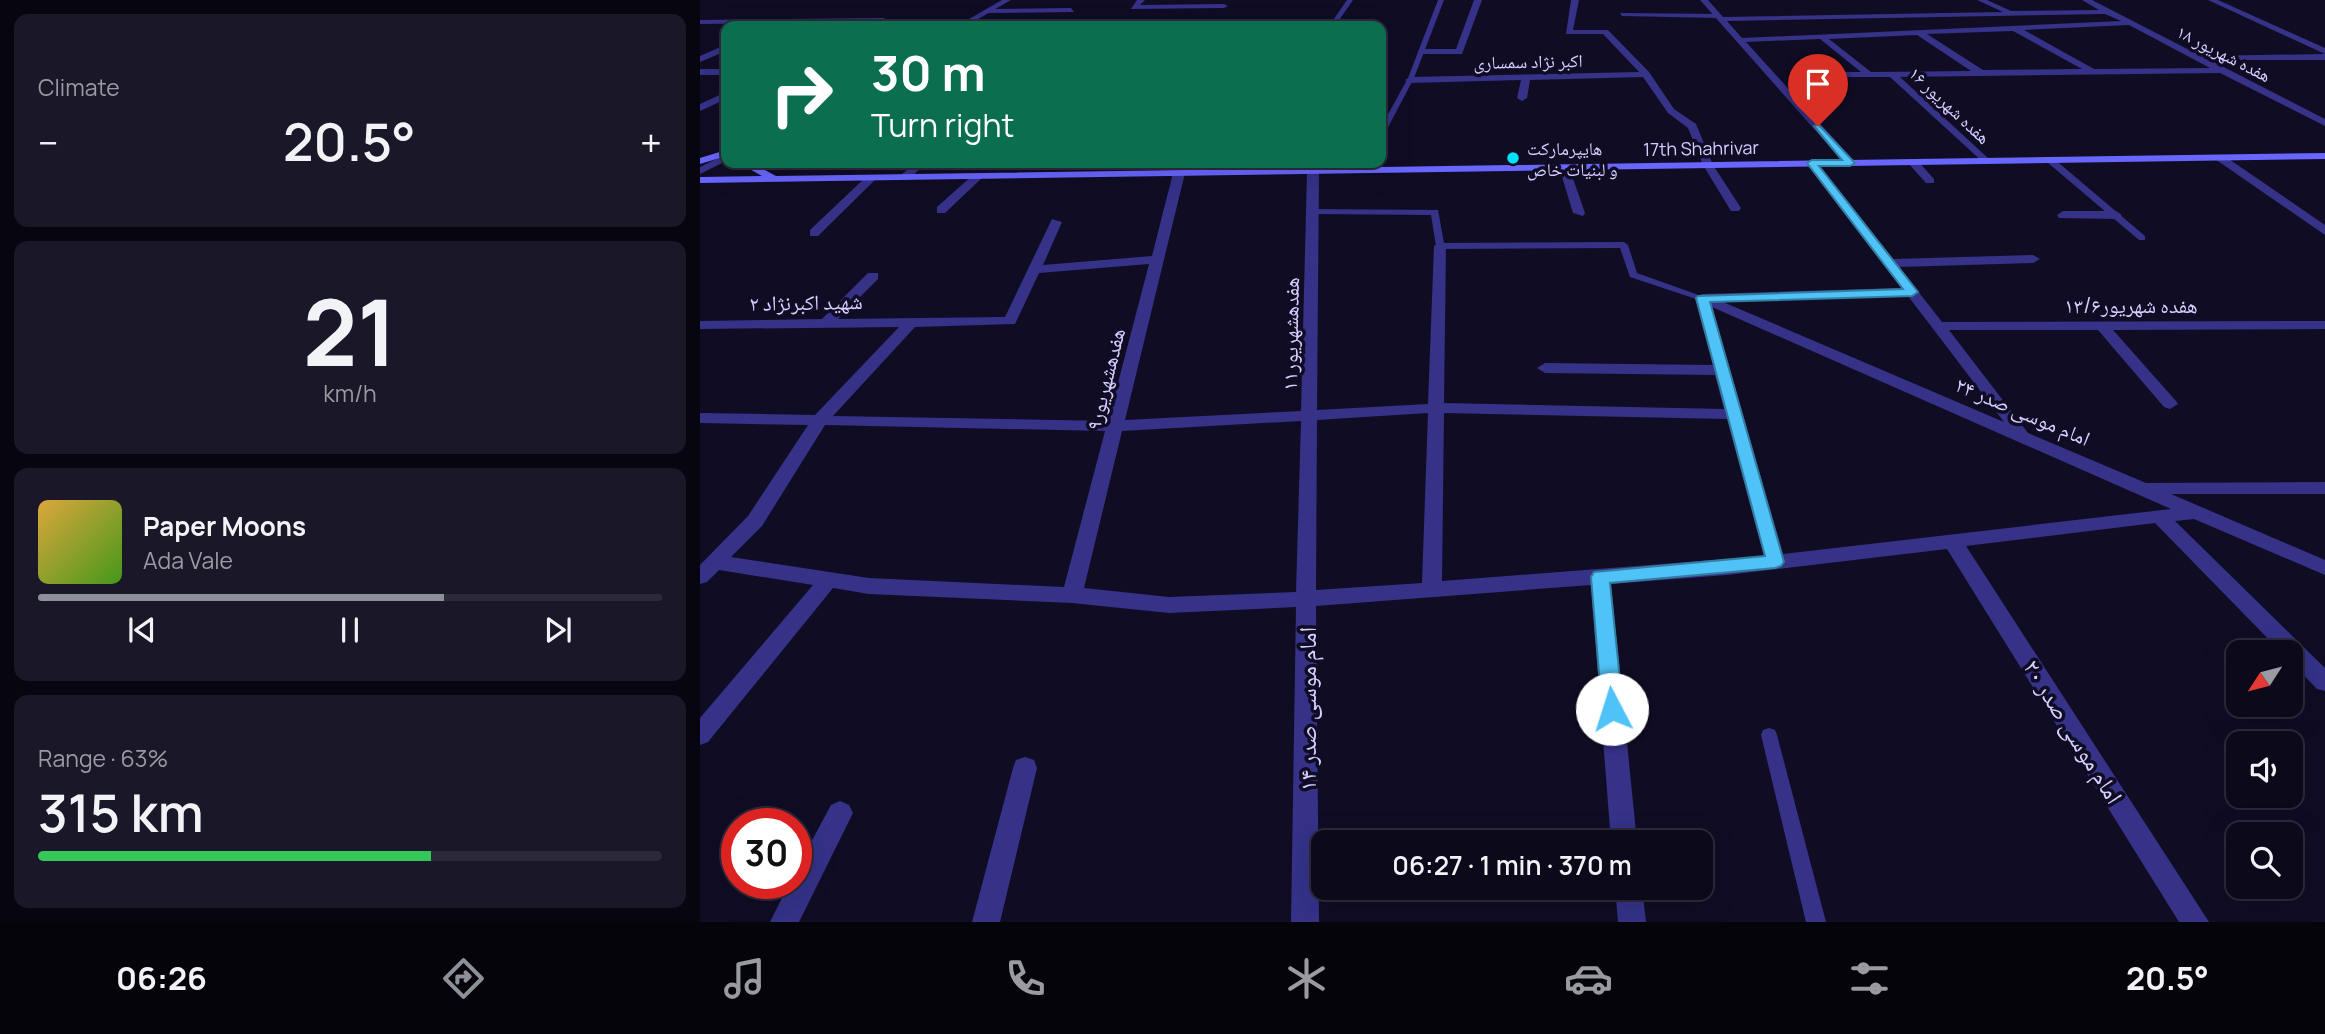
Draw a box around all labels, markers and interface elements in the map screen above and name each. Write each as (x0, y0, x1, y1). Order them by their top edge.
street label: هفده شهریور ۱۸ (2173, 19, 2275, 87)
text: 30 m (871, 39, 986, 106)
street label: اکبر نژاد سمساری (1473, 48, 1583, 74)
icon: right (756, 49, 847, 140)
pin (1788, 54, 1848, 126)
street label: هفده شهریور ۱۶ (1904, 61, 1996, 149)
icon: arrive (1799, 65, 1837, 103)
text: Climate (38, 71, 120, 103)
text: Turn right (871, 103, 1014, 147)
text: 20.5° (283, 106, 416, 177)
text: − (38, 116, 59, 168)
text: + (640, 116, 662, 168)
street label: 17th Shahrivar (1643, 135, 1760, 161)
place label: هایپرمارکت و لبنیات خاص (1527, 136, 1618, 181)
marker: هایپرمارکت و لبنیات خاص (1505, 150, 1521, 166)
text: 21 (303, 269, 397, 393)
street label: هفدهشهریور۱۱ (1275, 277, 1305, 391)
street label: شهید اکبرنژاد ۲ (749, 287, 863, 317)
street label: هفده شهریور۱۳/۶ (2064, 291, 2198, 319)
street label: هفدهشهریور۹ (1079, 325, 1131, 433)
street label: امام موسی صدر ۲۴ (1951, 370, 2095, 453)
text: km/h (323, 377, 377, 409)
text: Paper Moons (143, 508, 306, 544)
text: Ada Vale (143, 544, 233, 576)
icon: previous (123, 611, 161, 649)
icon: pause (331, 611, 369, 649)
icon: next (539, 611, 577, 649)
street label: امام موسی صدر ۱۴ (1290, 627, 1324, 791)
north arrow (2226, 640, 2303, 718)
map controls (2226, 640, 2303, 899)
street label: امام موسی صدر ۲۰ (2016, 653, 2132, 810)
position arrow (1575, 672, 1649, 746)
button: sound (2226, 731, 2303, 808)
text: Range · 63% (38, 742, 168, 774)
text: 315 km (38, 777, 204, 848)
speed limit sign: 30 (721, 808, 812, 899)
button: search (2226, 822, 2303, 899)
text: 06:27 · 1 min · 370 m (1392, 847, 1632, 883)
icon: directions (439, 954, 488, 1003)
icon: music (720, 954, 769, 1003)
icon: phone (1001, 954, 1050, 1003)
icon: climate (1282, 954, 1331, 1003)
icon: car (1564, 954, 1613, 1003)
icon: filters (1845, 954, 1894, 1003)
text: 06:26 (116, 956, 207, 1000)
text: 20.5° (2126, 956, 2209, 1000)

